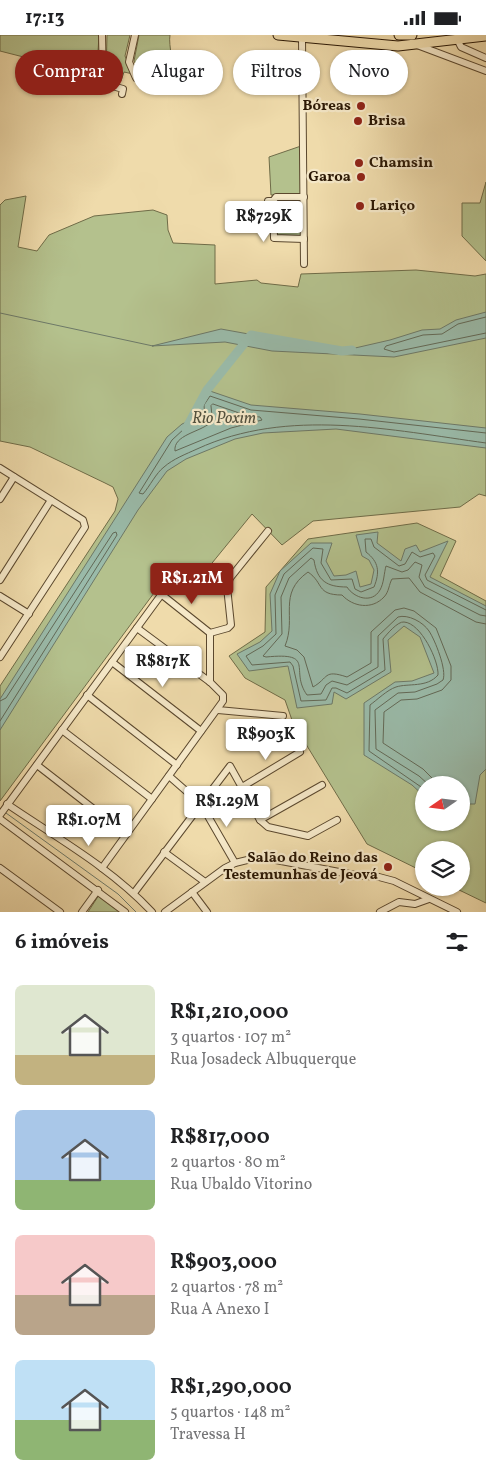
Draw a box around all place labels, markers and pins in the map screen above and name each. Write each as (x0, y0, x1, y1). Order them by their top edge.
place label: Bóreas (303, 96, 351, 117)
marker: Bóreas (355, 100, 367, 112)
place label: Brisa (368, 111, 406, 132)
marker: Brisa (352, 115, 364, 127)
place label: Chamsin (369, 153, 433, 174)
marker: Chamsin (353, 157, 365, 169)
place label: Garoa (308, 167, 351, 188)
marker: Garoa (355, 171, 367, 183)
place label: Lariço (370, 196, 415, 217)
marker: Lariço (354, 200, 366, 212)
pin: R$729K (223, 201, 305, 243)
pin: R$1.21M (146, 563, 238, 605)
pin: R$817K (122, 645, 204, 688)
pin: R$903K (225, 719, 307, 761)
pin: R$1.29M (181, 785, 273, 828)
pin: R$1.07M (43, 805, 135, 847)
place label: Salão do Reino das Testemunhas de Jeová (223, 848, 378, 886)
marker: Salão do Reino das Testemunhas de Jeová (382, 861, 394, 873)

